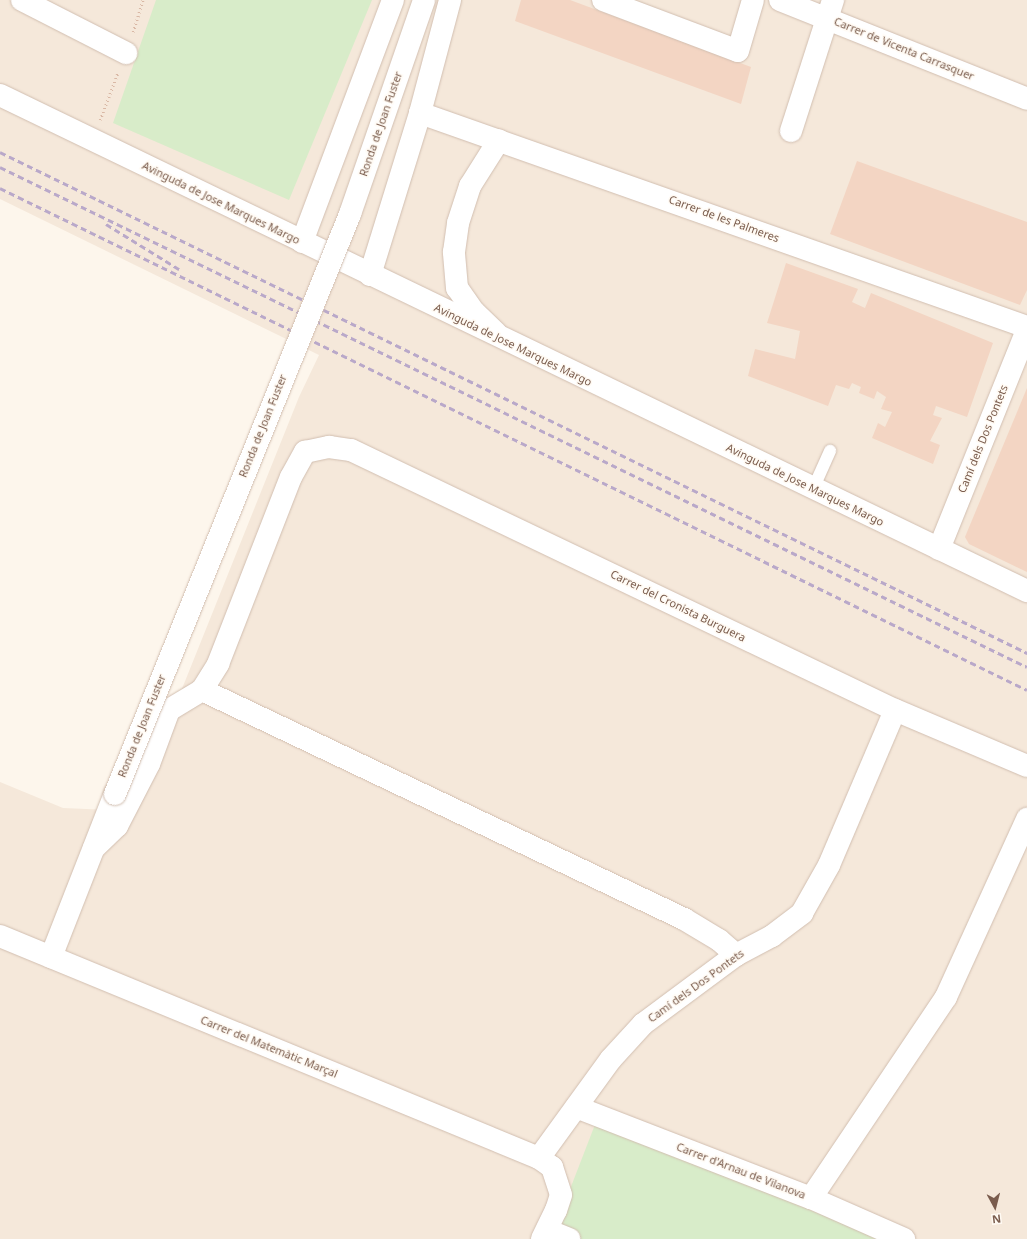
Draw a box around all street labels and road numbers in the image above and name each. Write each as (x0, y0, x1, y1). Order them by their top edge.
street label: Carrer de Vicenta Carrasquer (832, 15, 976, 83)
street label: Ronda de Joan Fuster (357, 70, 405, 178)
street label: Avinguda de Jose Marques Margo (140, 159, 302, 247)
street label: Carrer de les Palmeres (667, 193, 781, 245)
street label: Avinguda de Jose Marques Margo (432, 301, 594, 389)
street label: Ronda de Joan Fuster (236, 373, 290, 479)
street label: Camí dels Dos Pontets (955, 383, 1011, 495)
street label: Avinguda de Jose Marques Margo (724, 441, 886, 529)
street label: Carrer del Cronista Burguera (608, 567, 748, 645)
street label: Ronda de Joan Fuster (115, 673, 169, 779)
street label: Camí dels Dos Pontets (645, 947, 747, 1025)
street label: Carrer del Matemàtic Marçal (198, 1013, 340, 1081)
street label: Carrer d'Arnau de Vilanova (674, 1140, 808, 1202)

